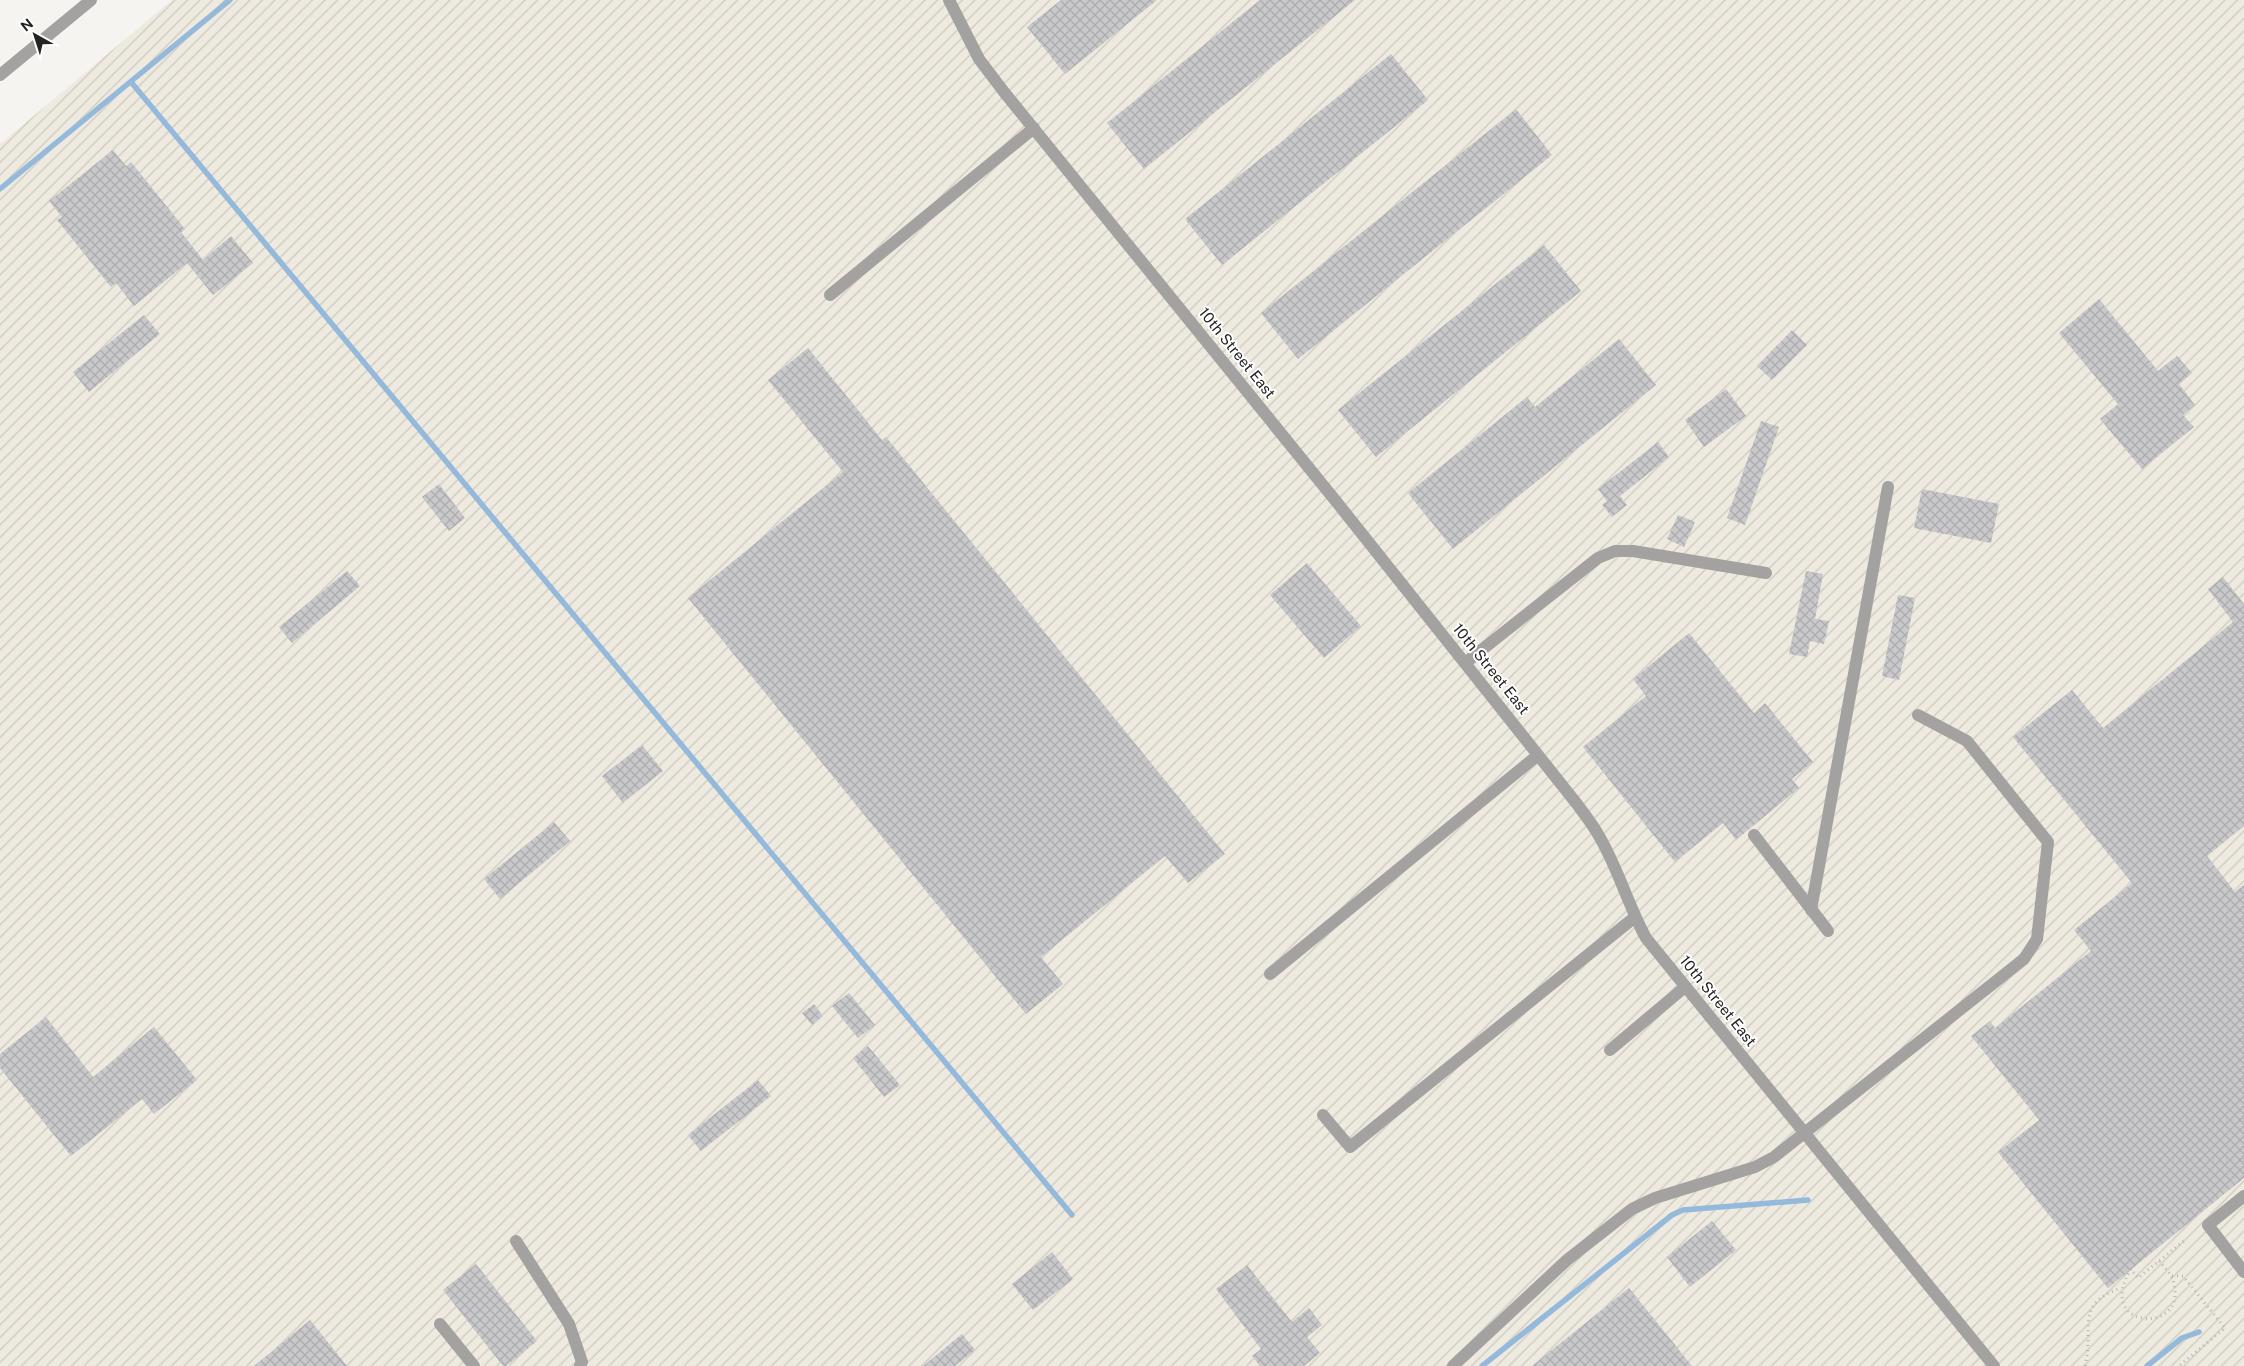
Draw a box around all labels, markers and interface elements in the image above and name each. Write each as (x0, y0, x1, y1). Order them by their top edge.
north arrow (10, 10, 60, 60)
text: N (18, 15, 36, 35)
street label: 10th Street East (1196, 304, 1279, 402)
street label: 10th Street East (1450, 620, 1533, 718)
street label: 10th Street East (1677, 952, 1760, 1050)

